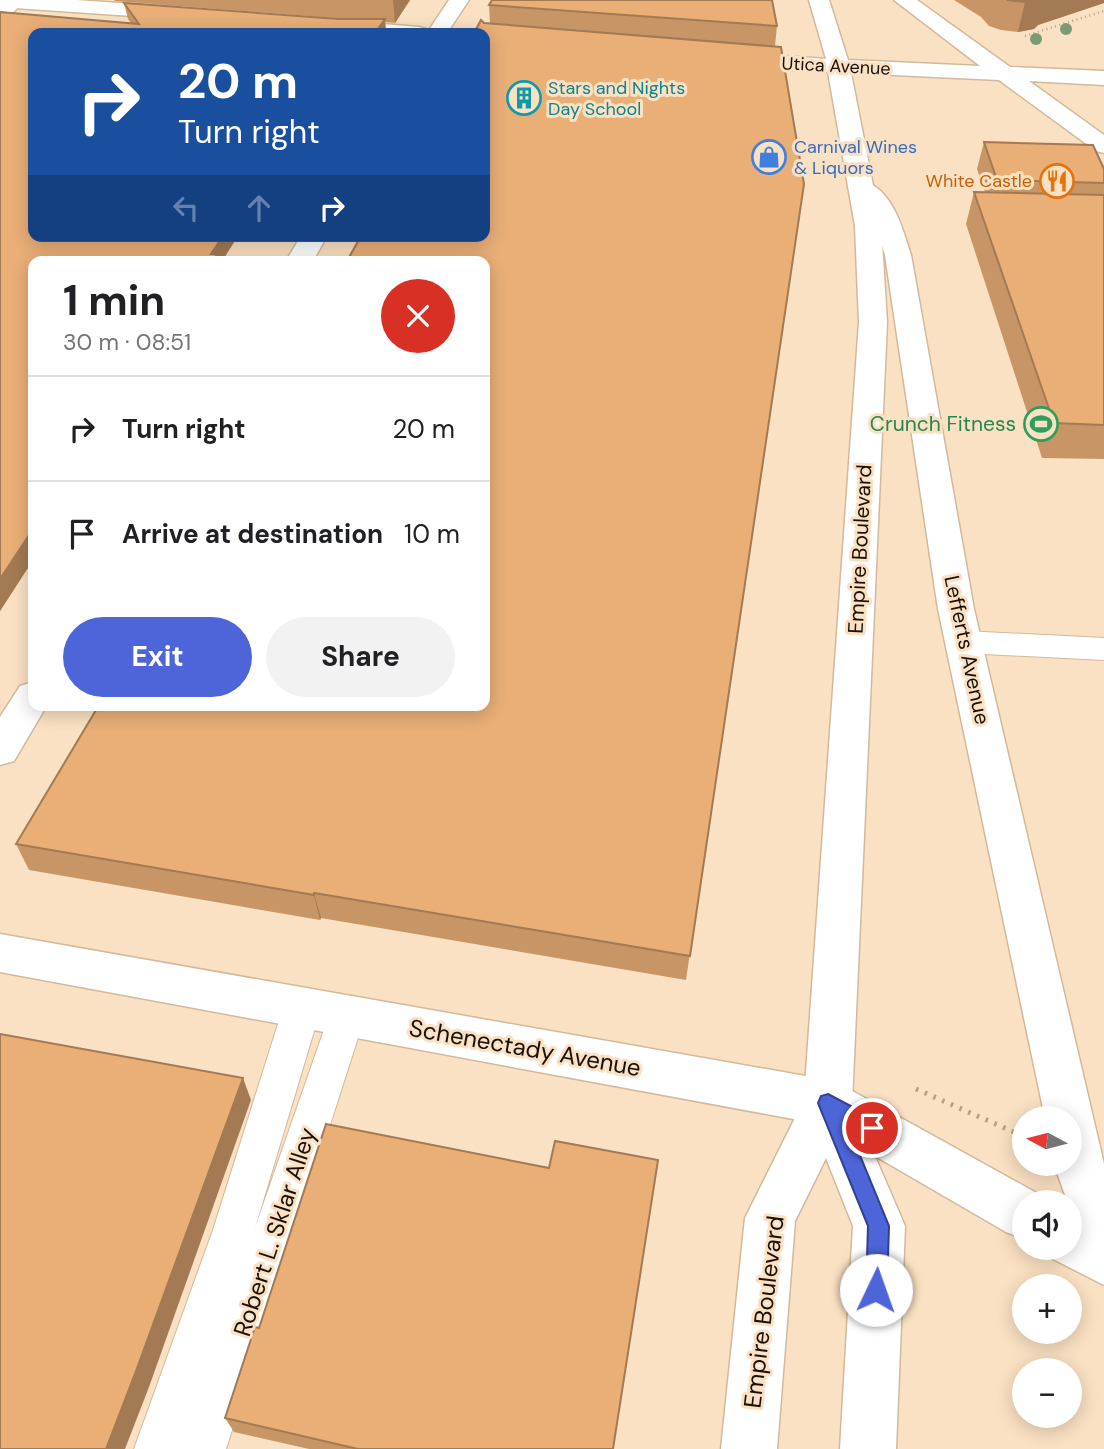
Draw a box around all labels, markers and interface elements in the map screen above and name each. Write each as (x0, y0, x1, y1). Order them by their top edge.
text: 20 m (178, 49, 298, 113)
street label: Utica Avenue (781, 51, 891, 81)
icon: right (63, 56, 154, 147)
place label: Stars and Nights Day School (548, 76, 685, 121)
building icon: Stars and Nights Day School (505, 79, 543, 117)
text: Turn right (178, 111, 320, 153)
place label: Carnival Wines & Liquors (794, 135, 917, 180)
shop icon: Carnival Wines & Liquors (750, 138, 788, 176)
restaurant icon: White Castle (1038, 162, 1076, 200)
place label: White Castle (925, 169, 1032, 193)
icon: left (167, 189, 205, 227)
icon: ahead (240, 189, 278, 227)
icon: right (313, 189, 351, 227)
text: 1 min (63, 273, 165, 328)
button: close (381, 279, 455, 353)
text: 30 m · 08:51 (63, 327, 191, 357)
sports icon: Crunch Fitness (1022, 405, 1060, 443)
icon: right (63, 410, 101, 448)
place label: Crunch Fitness (870, 410, 1016, 438)
text: Turn right (122, 412, 246, 446)
text: 20 m (392, 412, 455, 446)
street label: Empire Boulevard (842, 464, 878, 634)
icon: arrive (63, 515, 101, 553)
text: Arrive at destination (122, 517, 383, 551)
text: 10 m (404, 517, 460, 551)
street label: Lefferts Avenue (938, 573, 996, 727)
button: Exit (63, 617, 252, 697)
button: Share (266, 617, 455, 697)
street label: Schenectady Avenue (407, 1012, 643, 1083)
pin (842, 1098, 902, 1158)
north arrow (1012, 1106, 1082, 1176)
map controls (1012, 1106, 1082, 1428)
icon: arrive (853, 1109, 891, 1147)
street label: Robert L. Sklar Alley (226, 1124, 323, 1340)
button: sound (1012, 1190, 1082, 1260)
street label: Empire Boulevard (736, 1214, 791, 1410)
position arrow (839, 1253, 913, 1327)
button: + (1012, 1274, 1082, 1344)
button: − (1012, 1358, 1082, 1428)

